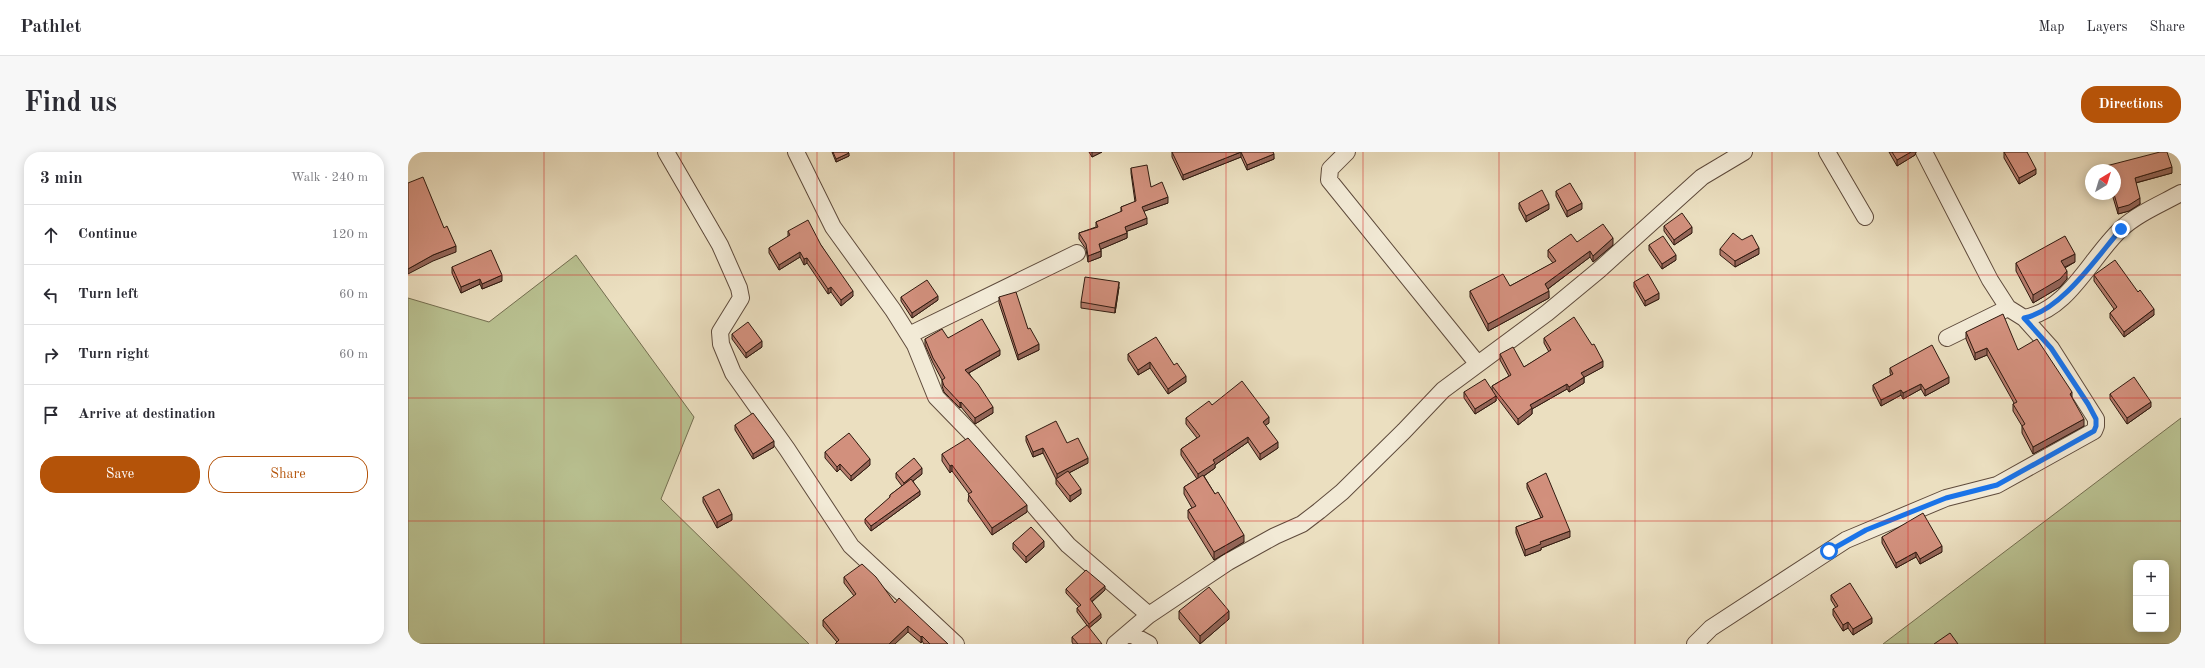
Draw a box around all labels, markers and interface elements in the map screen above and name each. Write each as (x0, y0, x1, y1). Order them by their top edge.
text: Pathlet (20, 18, 81, 37)
text: Map (2039, 20, 2065, 34)
text: Layers (2087, 20, 2128, 34)
text: Share (2150, 20, 2185, 34)
button: Directions (2081, 86, 2181, 123)
text: Find us (24, 90, 117, 118)
north arrow (2085, 164, 2121, 200)
text: 3 min (40, 170, 83, 187)
text: Walk · 240 m (291, 171, 368, 184)
route end (2112, 220, 2130, 238)
icon: ahead (40, 224, 62, 246)
text: Continue (78, 227, 137, 242)
text: 120 m (331, 228, 368, 241)
icon: left (40, 284, 62, 306)
text: Turn left (78, 287, 138, 302)
text: 60 m (339, 288, 368, 301)
icon: right (40, 344, 62, 366)
text: Turn right (78, 347, 149, 362)
text: 60 m (339, 348, 368, 361)
icon: arrive (40, 404, 62, 426)
text: Arrive at destination (78, 407, 216, 422)
button: Save (40, 456, 200, 493)
button: Share (208, 456, 368, 493)
route start (1820, 542, 1838, 560)
map controls (2133, 560, 2169, 632)
button: + (2133, 560, 2169, 596)
button: − (2133, 596, 2169, 632)

